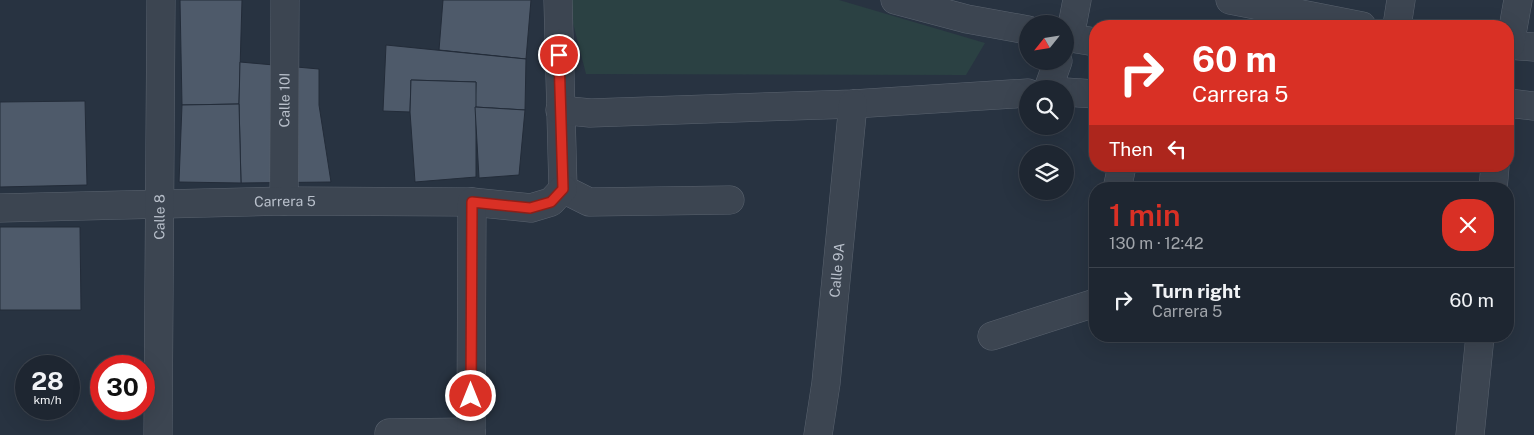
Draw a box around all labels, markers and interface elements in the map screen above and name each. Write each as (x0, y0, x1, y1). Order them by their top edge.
north arrow (1019, 15, 1074, 70)
map controls (1019, 15, 1074, 200)
pin (538, 34, 580, 76)
text: 60 m (1192, 39, 1277, 80)
icon: right (1109, 40, 1174, 105)
icon: arrive (545, 41, 573, 69)
street label: Calle 10I (276, 73, 293, 127)
button: search (1019, 80, 1074, 135)
text: Carrera 5 (1192, 81, 1288, 107)
icon: left (1163, 135, 1191, 163)
text: Then (1109, 138, 1153, 160)
button: layers (1019, 145, 1074, 200)
street label: Carrera 5 (254, 193, 316, 210)
street label: Calle 8 (151, 194, 168, 240)
text: 1 min (1109, 197, 1180, 233)
button: close (1442, 199, 1494, 251)
text: 130 m · 12:42 (1109, 234, 1204, 253)
street label: Calle 9A (826, 242, 848, 298)
text: Turn right (1152, 280, 1241, 302)
icon: right (1109, 286, 1137, 314)
text: 60 m (1450, 289, 1494, 311)
text: Carrera 5 (1152, 302, 1222, 321)
speed limit sign: 30 (90, 355, 155, 420)
text: 28 (31, 366, 64, 396)
position arrow (444, 369, 496, 421)
text: km/h (33, 393, 62, 407)

